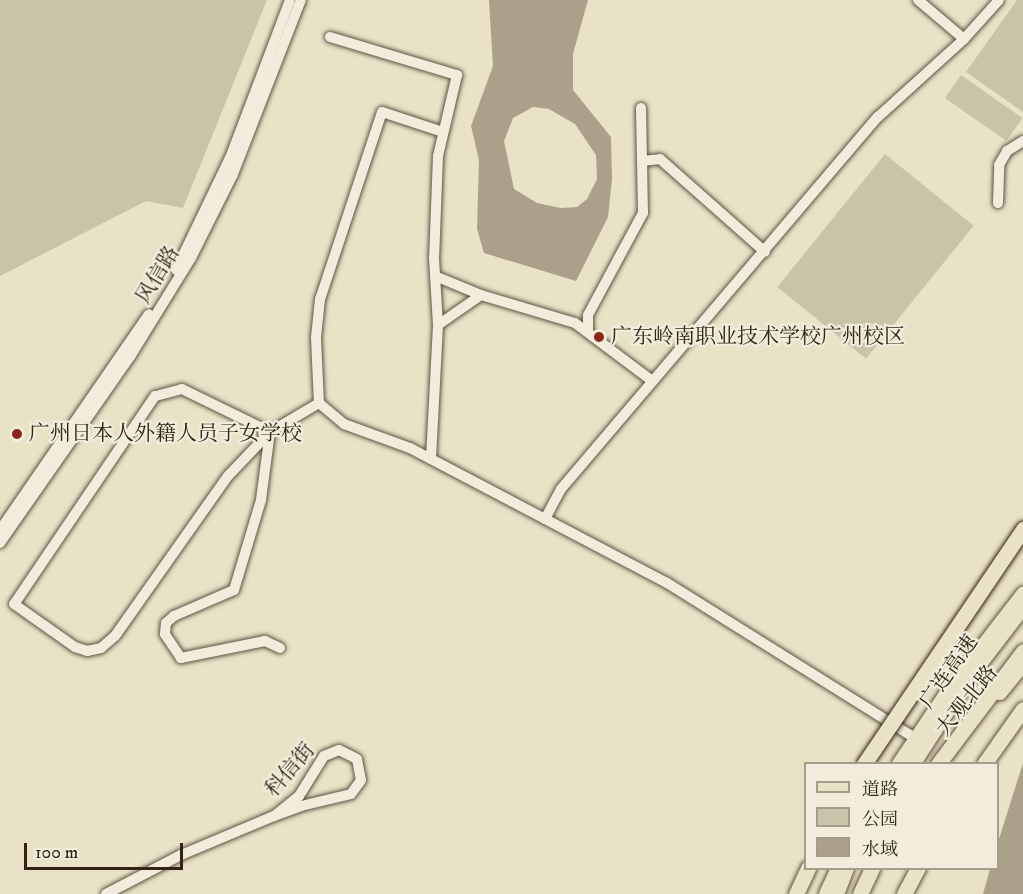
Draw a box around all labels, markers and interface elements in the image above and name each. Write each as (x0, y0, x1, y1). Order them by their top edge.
street label: 风信路 (131, 242, 185, 308)
place label: 广东岭南职业技术学校广州校区 (611, 324, 905, 350)
marker: 广东岭南职业技术学校广州校区 (592, 330, 606, 344)
place label: 广州日本人外籍人员子女学校 (29, 421, 302, 447)
marker: 广州日本人外籍人员子女学校 (10, 427, 24, 441)
street label: 广连高速 (915, 630, 983, 714)
street label: 大观北路 (931, 660, 1003, 742)
street label: 科信街 (260, 738, 320, 802)
legend (804, 762, 999, 870)
text: 道路 (862, 779, 898, 801)
text: 公园 (862, 809, 898, 831)
scale bar (27, 831, 186, 869)
text: 水域 (862, 839, 898, 861)
text: 100 m (35, 842, 78, 864)

